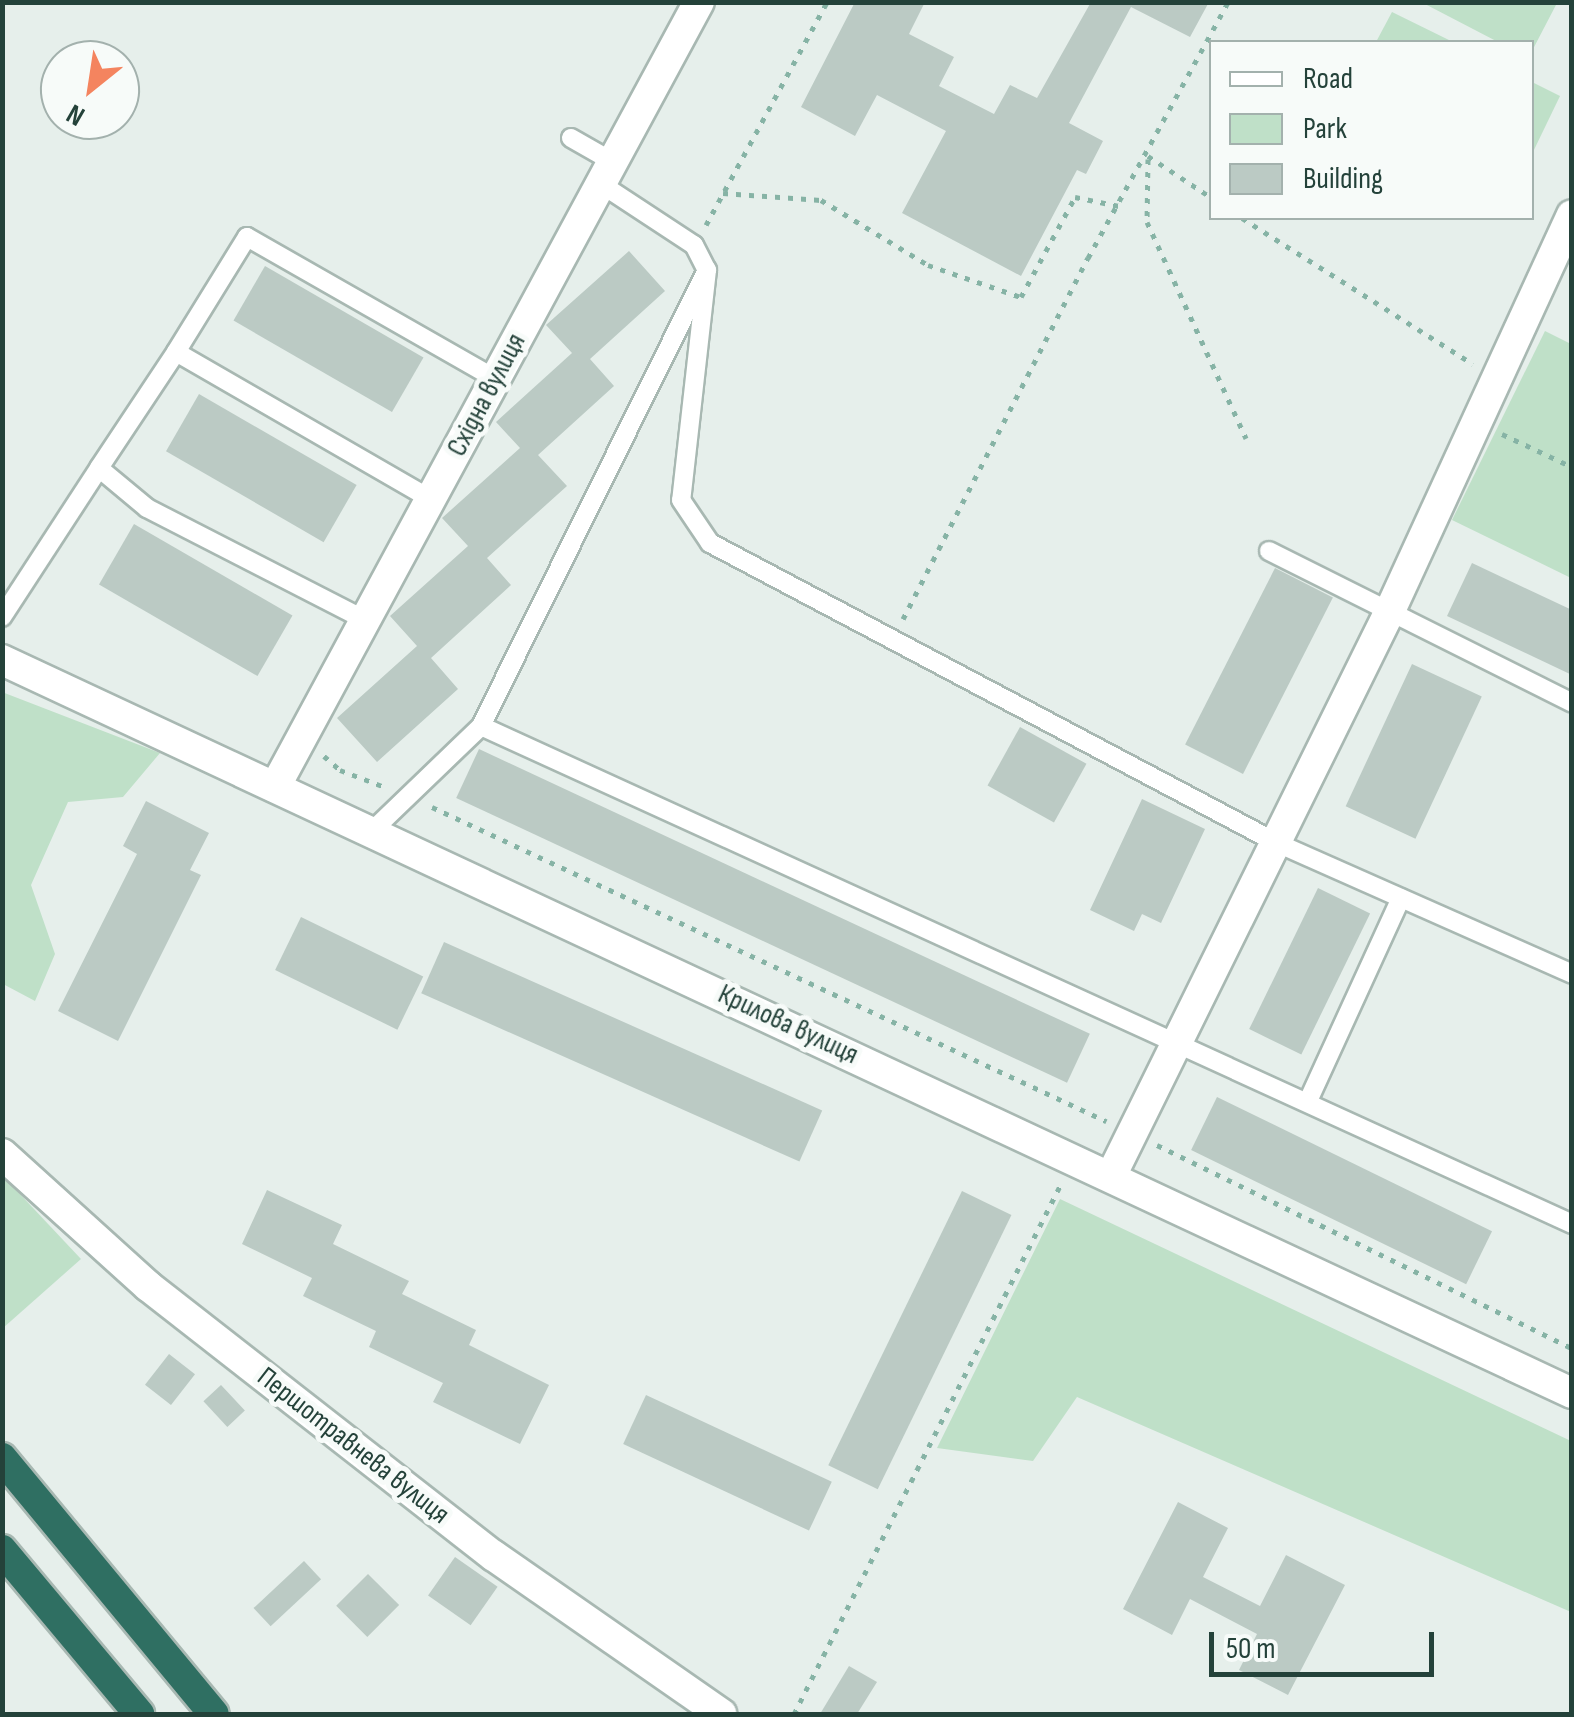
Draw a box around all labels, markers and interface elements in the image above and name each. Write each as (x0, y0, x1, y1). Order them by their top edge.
north arrow (40, 40, 140, 140)
legend (1209, 40, 1534, 220)
text: Road (1303, 61, 1353, 97)
text: N (61, 97, 90, 133)
text: Park (1303, 111, 1347, 147)
text: Building (1303, 161, 1383, 197)
street label: Східна вулиця (441, 328, 533, 462)
street label: Крилова вулиця (713, 978, 863, 1072)
street label: Першотравнева вулиця (250, 1361, 456, 1531)
scale bar (1214, 1612, 1439, 1674)
text: 50 m (1226, 1631, 1275, 1667)

